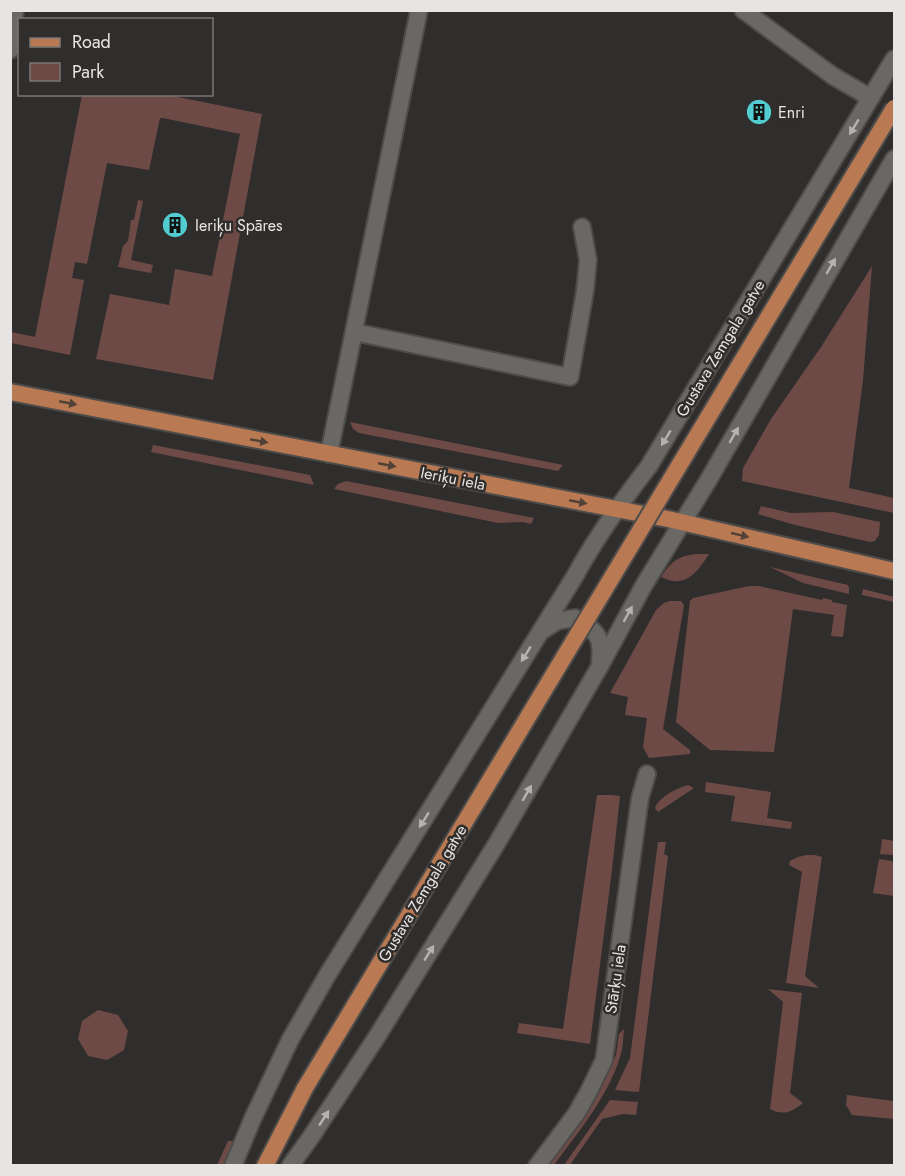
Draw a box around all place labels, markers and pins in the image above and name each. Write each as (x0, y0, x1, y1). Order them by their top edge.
building icon: Enri (744, 97, 774, 127)
place label: Enri (778, 101, 805, 124)
building icon: Ieriķu Spāres (160, 210, 190, 240)
place label: Ieriķu Spāres (195, 214, 282, 237)

